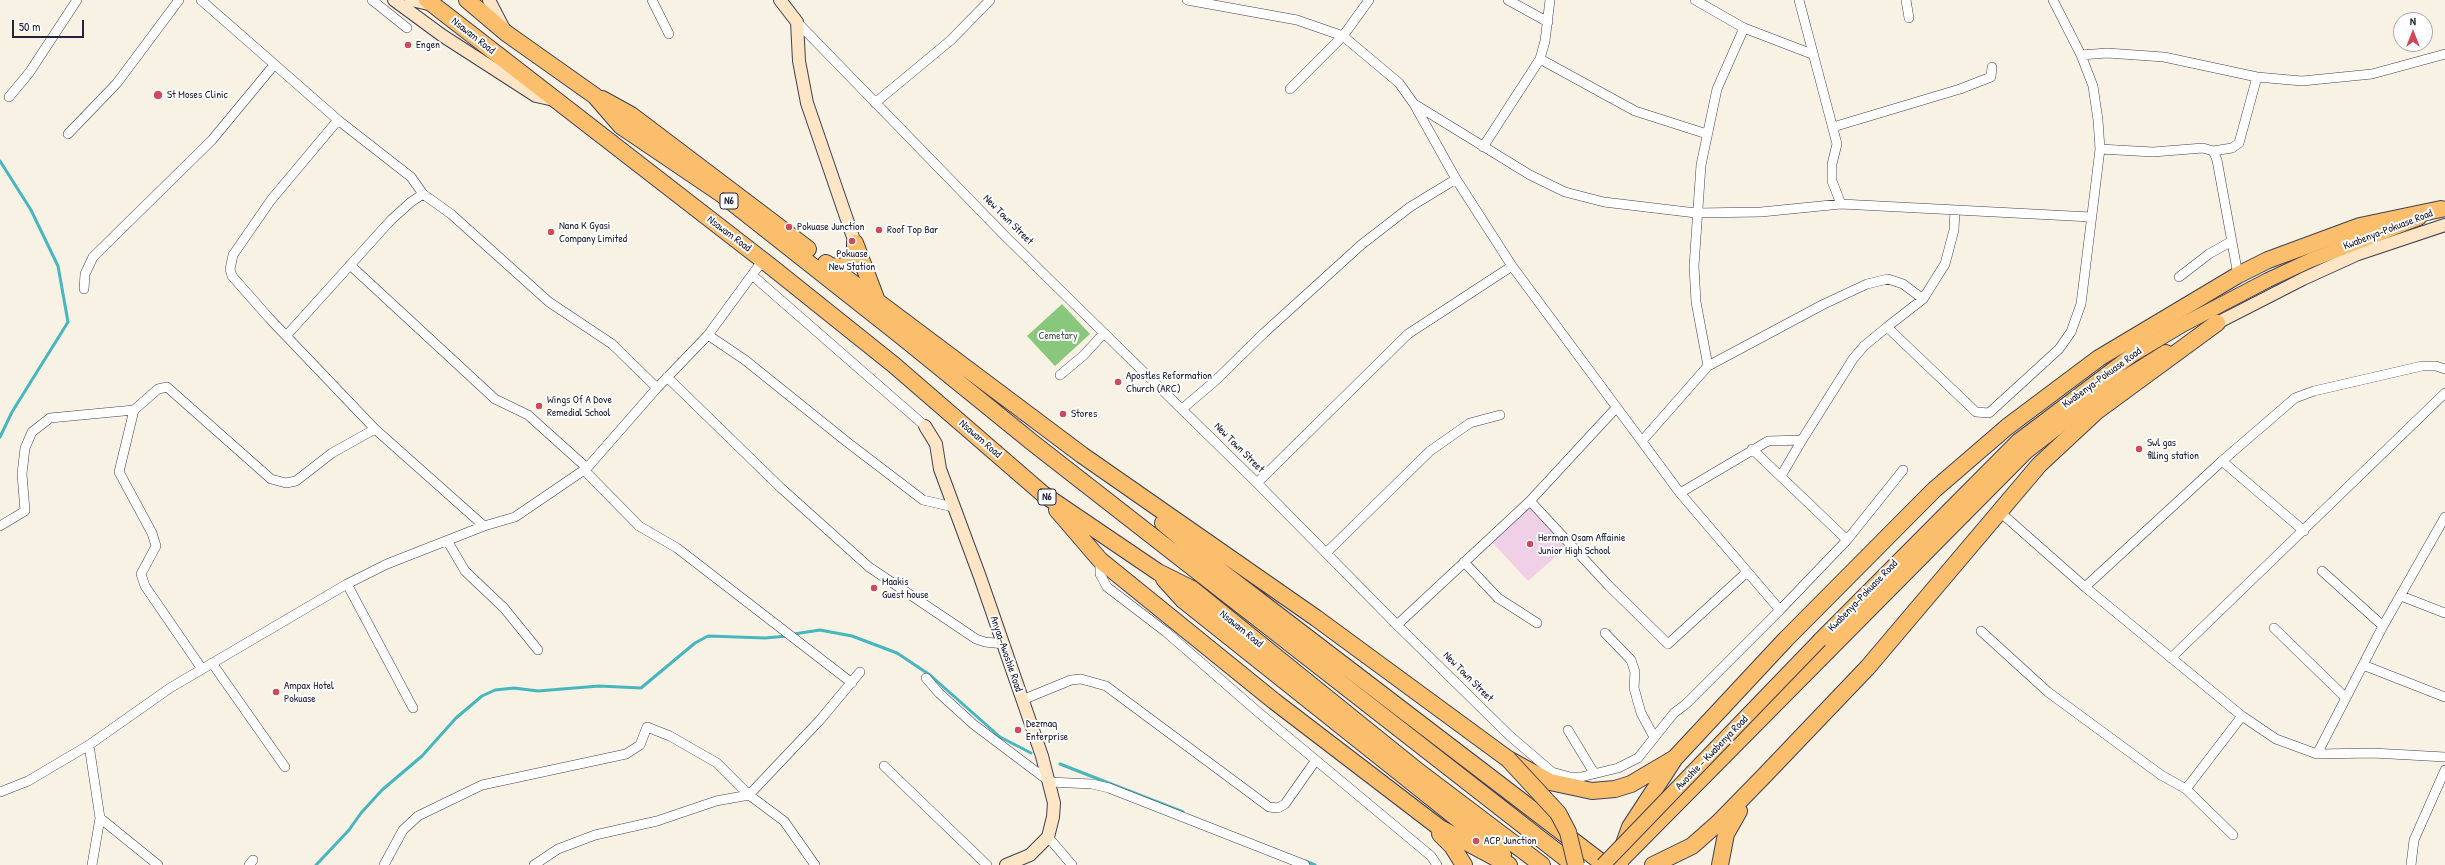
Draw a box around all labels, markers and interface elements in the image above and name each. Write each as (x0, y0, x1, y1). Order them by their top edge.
scale bar (14, 12, 86, 38)
north arrow (2393, 12, 2433, 52)
text: N (2410, 14, 2416, 28)
street label: Nsawam Road (449, 15, 497, 57)
text: 50 m (19, 18, 40, 35)
place label: Engen (416, 38, 440, 52)
marker: Engen (403, 40, 413, 50)
place label: St Moses Clinic (167, 88, 228, 102)
marker: St Moses Clinic (152, 89, 164, 101)
street label: New Town Street (980, 192, 1036, 248)
road number: N6 (720, 193, 738, 209)
street label: Kwabenya-Pokuase Road (2341, 207, 2435, 253)
street label: Nsawam Road (704, 213, 754, 255)
place label: Nana K Gyasi Company Limited (559, 219, 627, 245)
place label: Pokuase Junction (797, 220, 865, 234)
marker: Pokuase Junction (784, 222, 794, 232)
place label: Roof Top Bar (887, 223, 938, 237)
marker: Roof Top Bar (874, 225, 884, 235)
marker: Nana K Gyasi Company Limited (546, 227, 556, 237)
marker: Pokuase New Station (847, 236, 857, 246)
place label: Pokuase New Station (829, 247, 875, 273)
park label: Cemetary (1038, 329, 1078, 343)
street label: Kwabenya-Pokuase Road (2060, 345, 2144, 411)
place label: Apostles Reformation Church (ARC) (1126, 369, 1212, 395)
marker: Apostles Reformation Church (ARC) (1113, 377, 1123, 387)
place label: Wings Of A Dove Remedial School (547, 393, 612, 419)
marker: Wings Of A Dove Remedial School (534, 401, 544, 411)
place label: Stores (1071, 407, 1097, 421)
marker: Stores (1058, 409, 1068, 419)
street label: Nsawam Road (956, 417, 1004, 461)
street label: New Town Street (1211, 420, 1267, 476)
place label: Swl gas filling station (2147, 436, 2199, 462)
marker: Swl gas filling station (2134, 444, 2144, 454)
road number: N6 (1038, 489, 1056, 505)
place label: Herman Osam Affainie Junior High School (1538, 531, 1625, 557)
marker: Herman Osam Affainie Junior High School (1525, 539, 1535, 549)
street label: Kwabenya-Pokuase Road (1825, 557, 1901, 635)
place label: Maakis Guest house (882, 575, 929, 601)
marker: Maakis Guest house (869, 583, 879, 593)
street label: Nsawam Road (1217, 608, 1265, 650)
street label: Anyaa-Awoshie Road (987, 614, 1025, 694)
street label: New Town Street (1440, 649, 1496, 705)
place label: Ampax Hotel Pokuase (284, 679, 334, 705)
marker: Ampax Hotel Pokuase (271, 687, 281, 697)
street label: Awoshie - Kwabenya Road (1673, 713, 1751, 793)
place label: Dezmaq Enterprise (1026, 717, 1068, 743)
marker: Dezmaq Enterprise (1013, 725, 1023, 735)
place label: ACP Junction (1484, 834, 1537, 848)
marker: ACP Junction (1471, 836, 1481, 846)

